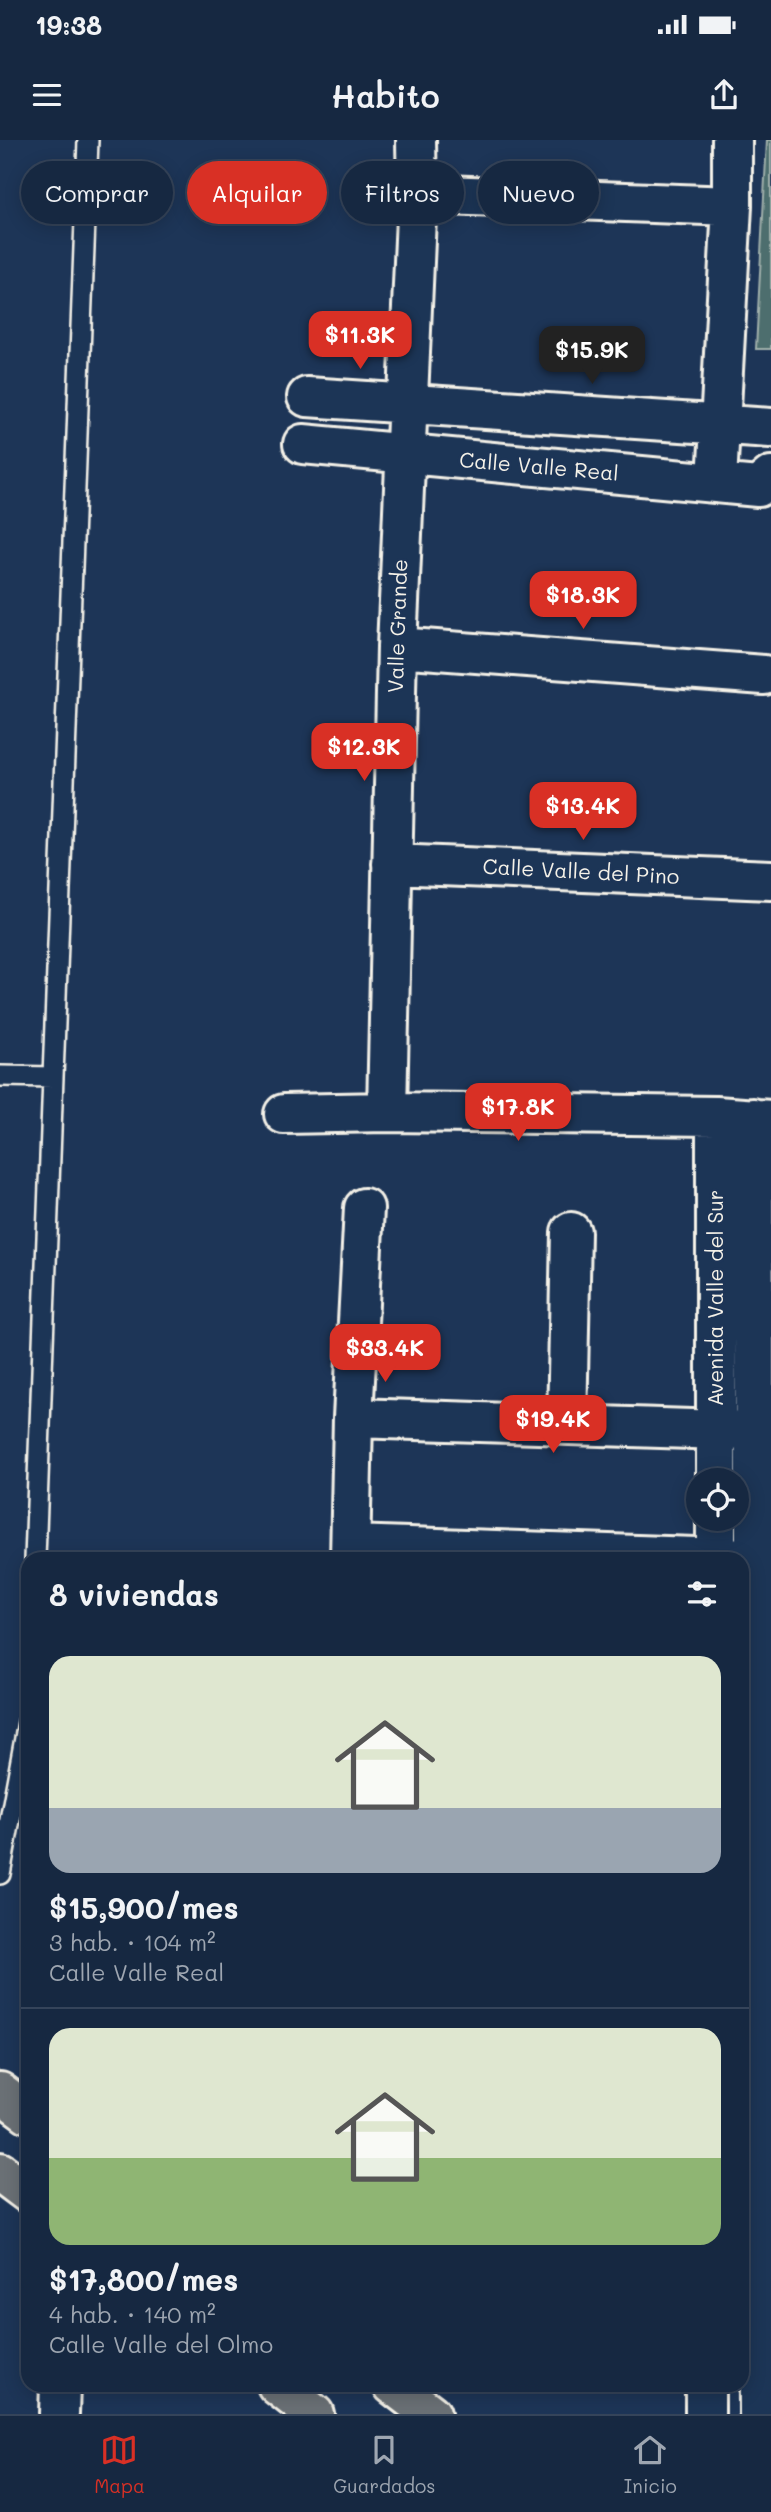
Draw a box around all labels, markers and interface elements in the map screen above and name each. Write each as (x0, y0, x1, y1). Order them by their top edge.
text: 19:38 (35, 8, 102, 42)
text: Habito (331, 74, 440, 116)
icon: menu (28, 76, 66, 114)
icon: share (705, 76, 743, 114)
chip: Comprar (21, 161, 173, 224)
chip: Alquilar (187, 161, 327, 224)
chip: Filtros (341, 161, 464, 224)
chip: Nuevo (478, 161, 599, 224)
pin: $11.3K (303, 312, 417, 371)
text: $11.3K (325, 319, 395, 349)
pin: $15.9K (535, 327, 649, 386)
text: $15.9K (555, 334, 629, 364)
street label: Calle Valle Real (458, 445, 620, 486)
street label: Valle Grande (381, 559, 412, 693)
pin: $18.3K (526, 572, 640, 631)
text: $18.3K (546, 579, 620, 609)
pin: $12.3K (307, 724, 421, 783)
text: $12.3K (327, 731, 401, 761)
pin: $13.4K (526, 782, 640, 842)
text: $13.4K (545, 790, 621, 820)
street label: Calle Valle del Pino (482, 852, 680, 889)
pin: $17.8K (461, 1084, 575, 1143)
text: $17.8K (481, 1091, 555, 1121)
street label: Avenida Valle del Sur (701, 1190, 728, 1406)
pin: $33.4K (328, 1324, 442, 1384)
text: $33.4K (346, 1332, 424, 1362)
pin: $19.4K (496, 1396, 610, 1455)
text: $19.4K (515, 1403, 591, 1433)
map controls (686, 1468, 749, 1531)
button: locate (686, 1468, 749, 1531)
text: 8 viviendas (49, 1574, 219, 1614)
icon: filters (683, 1575, 721, 1613)
icon: home (322, 1702, 448, 1828)
text: $15,900/mes (49, 1887, 239, 1927)
text: 3 hab. · 104 m² (49, 1927, 216, 1957)
text: Calle Valle Real (49, 1957, 224, 1987)
icon: home (322, 2074, 448, 2200)
text: $17,800/mes (49, 2259, 238, 2299)
text: 4 hab. · 140 m² (49, 2299, 216, 2329)
text: Calle Valle del Olmo (49, 2329, 273, 2359)
tab: Mapa (94, 2431, 145, 2498)
tab: Guardados (333, 2431, 435, 2498)
tab: Inicio (624, 2431, 677, 2498)

